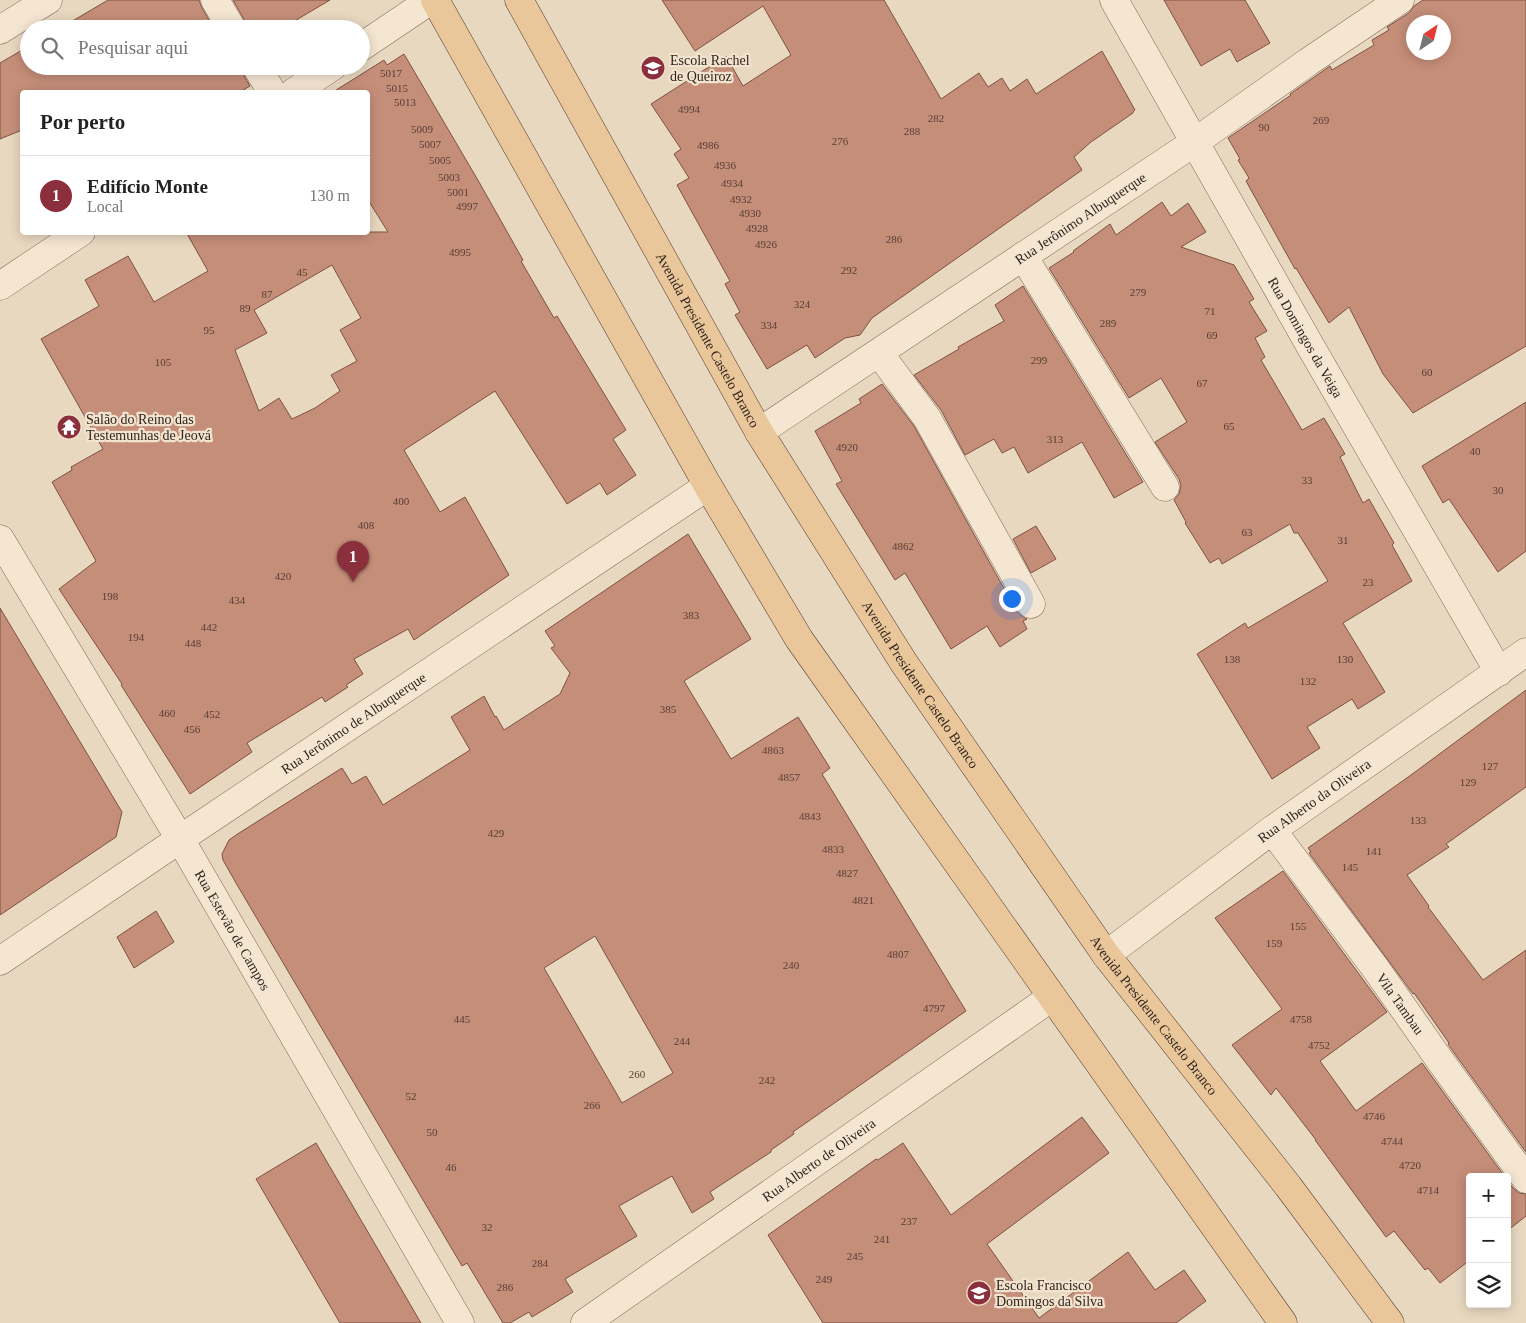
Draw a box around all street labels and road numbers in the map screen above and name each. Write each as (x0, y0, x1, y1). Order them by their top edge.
street label: Rua Jerônimo Albuquerque (1012, 170, 1149, 268)
street label: Avenida Presidente Castelo Branco (653, 250, 762, 430)
street label: Rua Domingos da Veiga (1265, 275, 1346, 401)
street label: Avenida Presidente Castelo Branco (859, 598, 981, 771)
street label: Rua Jerônimo de Albuquerque (279, 670, 429, 777)
street label: Rua Alberto da Oliveira (1255, 756, 1374, 846)
street label: Rua Estevão de Campos (192, 867, 273, 993)
street label: Avenida Presidente Castelo Branco (1087, 933, 1220, 1098)
street label: Vila Tambau (1373, 970, 1427, 1038)
street label: Rua Alberto de Oliveira (760, 1115, 879, 1205)

